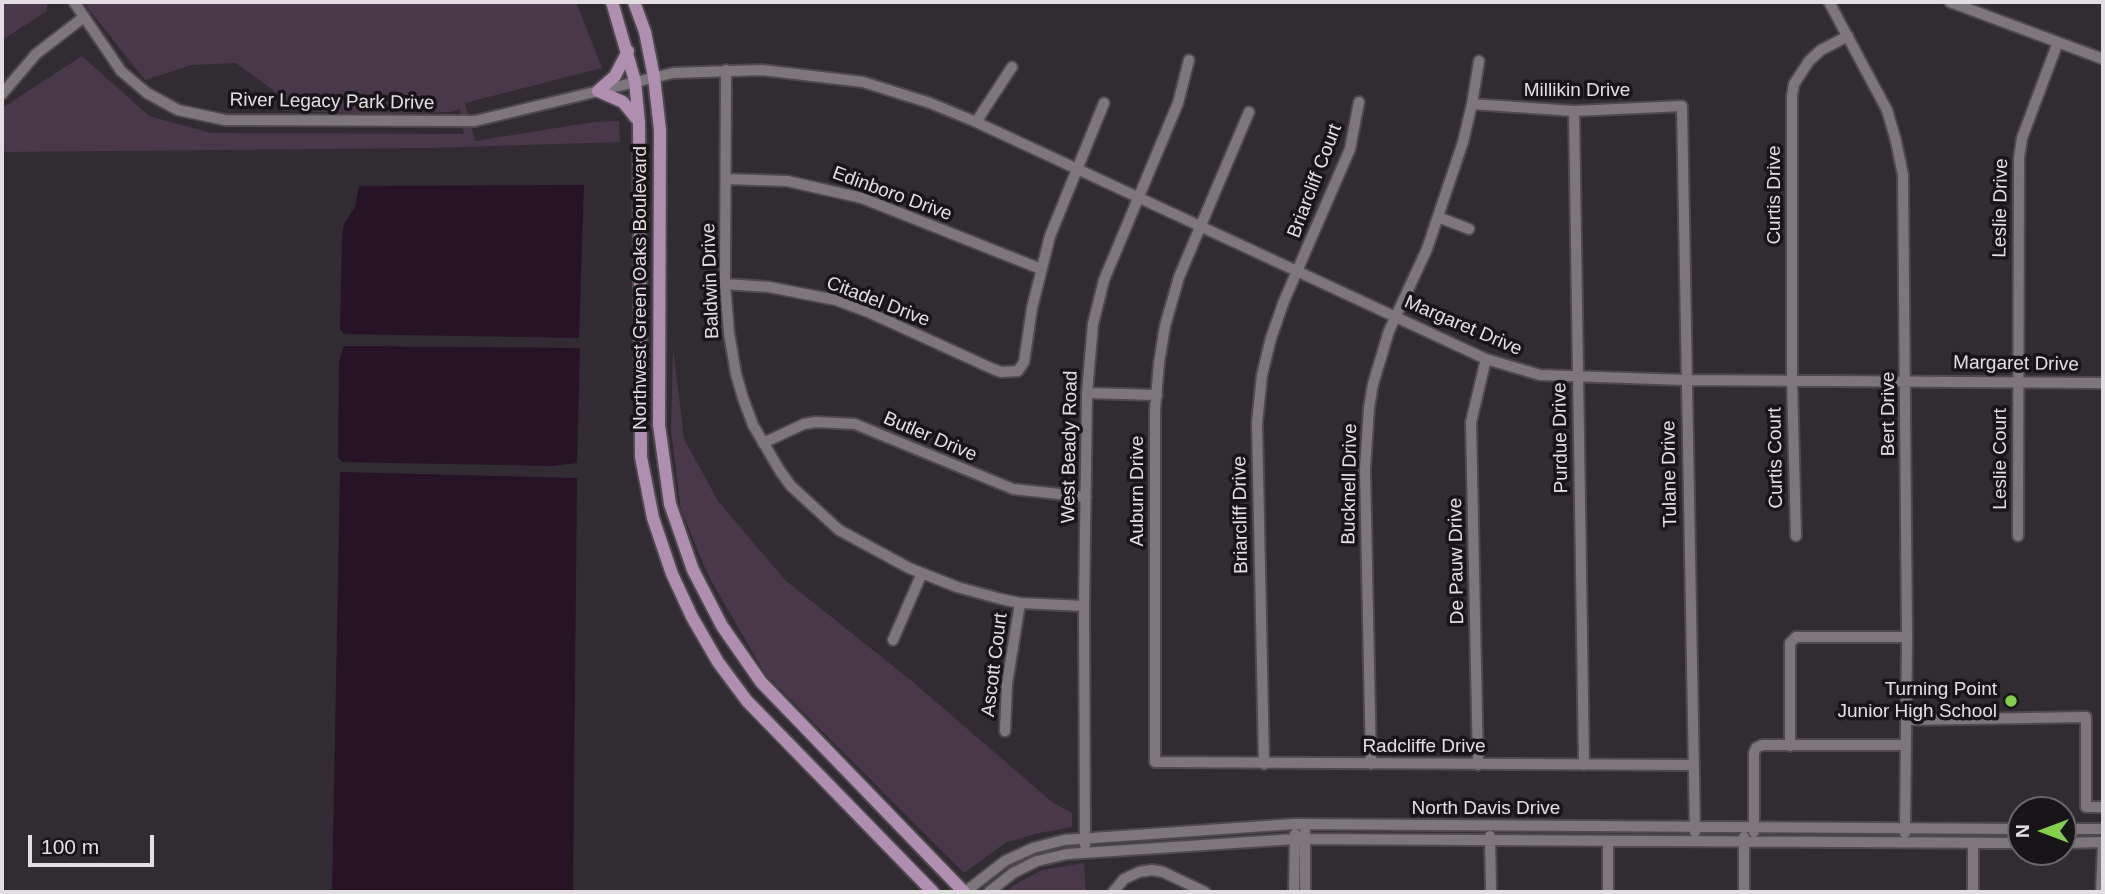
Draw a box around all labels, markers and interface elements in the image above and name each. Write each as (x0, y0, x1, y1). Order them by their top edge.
street label: Millikin Drive (1524, 80, 1630, 102)
street label: River Legacy Park Drive (229, 89, 435, 115)
street label: Briarcliff Court (1283, 121, 1347, 241)
street label: Curtis Drive (1764, 145, 1786, 245)
street label: Northwest Green Oaks Boulevard (630, 146, 652, 430)
street label: Leslie Drive (1989, 158, 2013, 258)
street label: Edinboro Drive (829, 162, 955, 226)
street label: Baldwin Drive (698, 223, 724, 339)
street label: Citadel Drive (823, 272, 933, 332)
street label: Margaret Drive (1401, 291, 1525, 361)
street label: Margaret Drive (1953, 352, 2079, 376)
street label: West Beady Road (1057, 370, 1083, 524)
street label: Bert Drive (1878, 372, 1900, 456)
street label: Purdue Drive (1549, 382, 1573, 494)
street label: Butler Drive (880, 407, 980, 467)
street label: Curtis Court (1764, 407, 1788, 509)
street label: Leslie Court (1990, 408, 2012, 510)
street label: Tulane Drive (1658, 420, 1682, 528)
street label: Bucknell Drive (1338, 423, 1362, 545)
street label: Auburn Drive (1127, 436, 1149, 546)
street label: Briarcliff Drive (1229, 456, 1253, 574)
street label: De Pauw Drive (1444, 497, 1470, 625)
street label: Ascott Court (977, 612, 1013, 718)
place label: Turning Point Junior High School (1838, 679, 1997, 723)
marker: Turning Point Junior High School (2003, 693, 2019, 709)
street label: Radcliffe Drive (1362, 736, 1486, 758)
north arrow (2007, 796, 2077, 866)
street label: North Davis Drive (1412, 798, 1560, 820)
scale bar (32, 820, 158, 864)
text: N (2012, 824, 2033, 838)
text: 100 m (41, 835, 99, 858)

